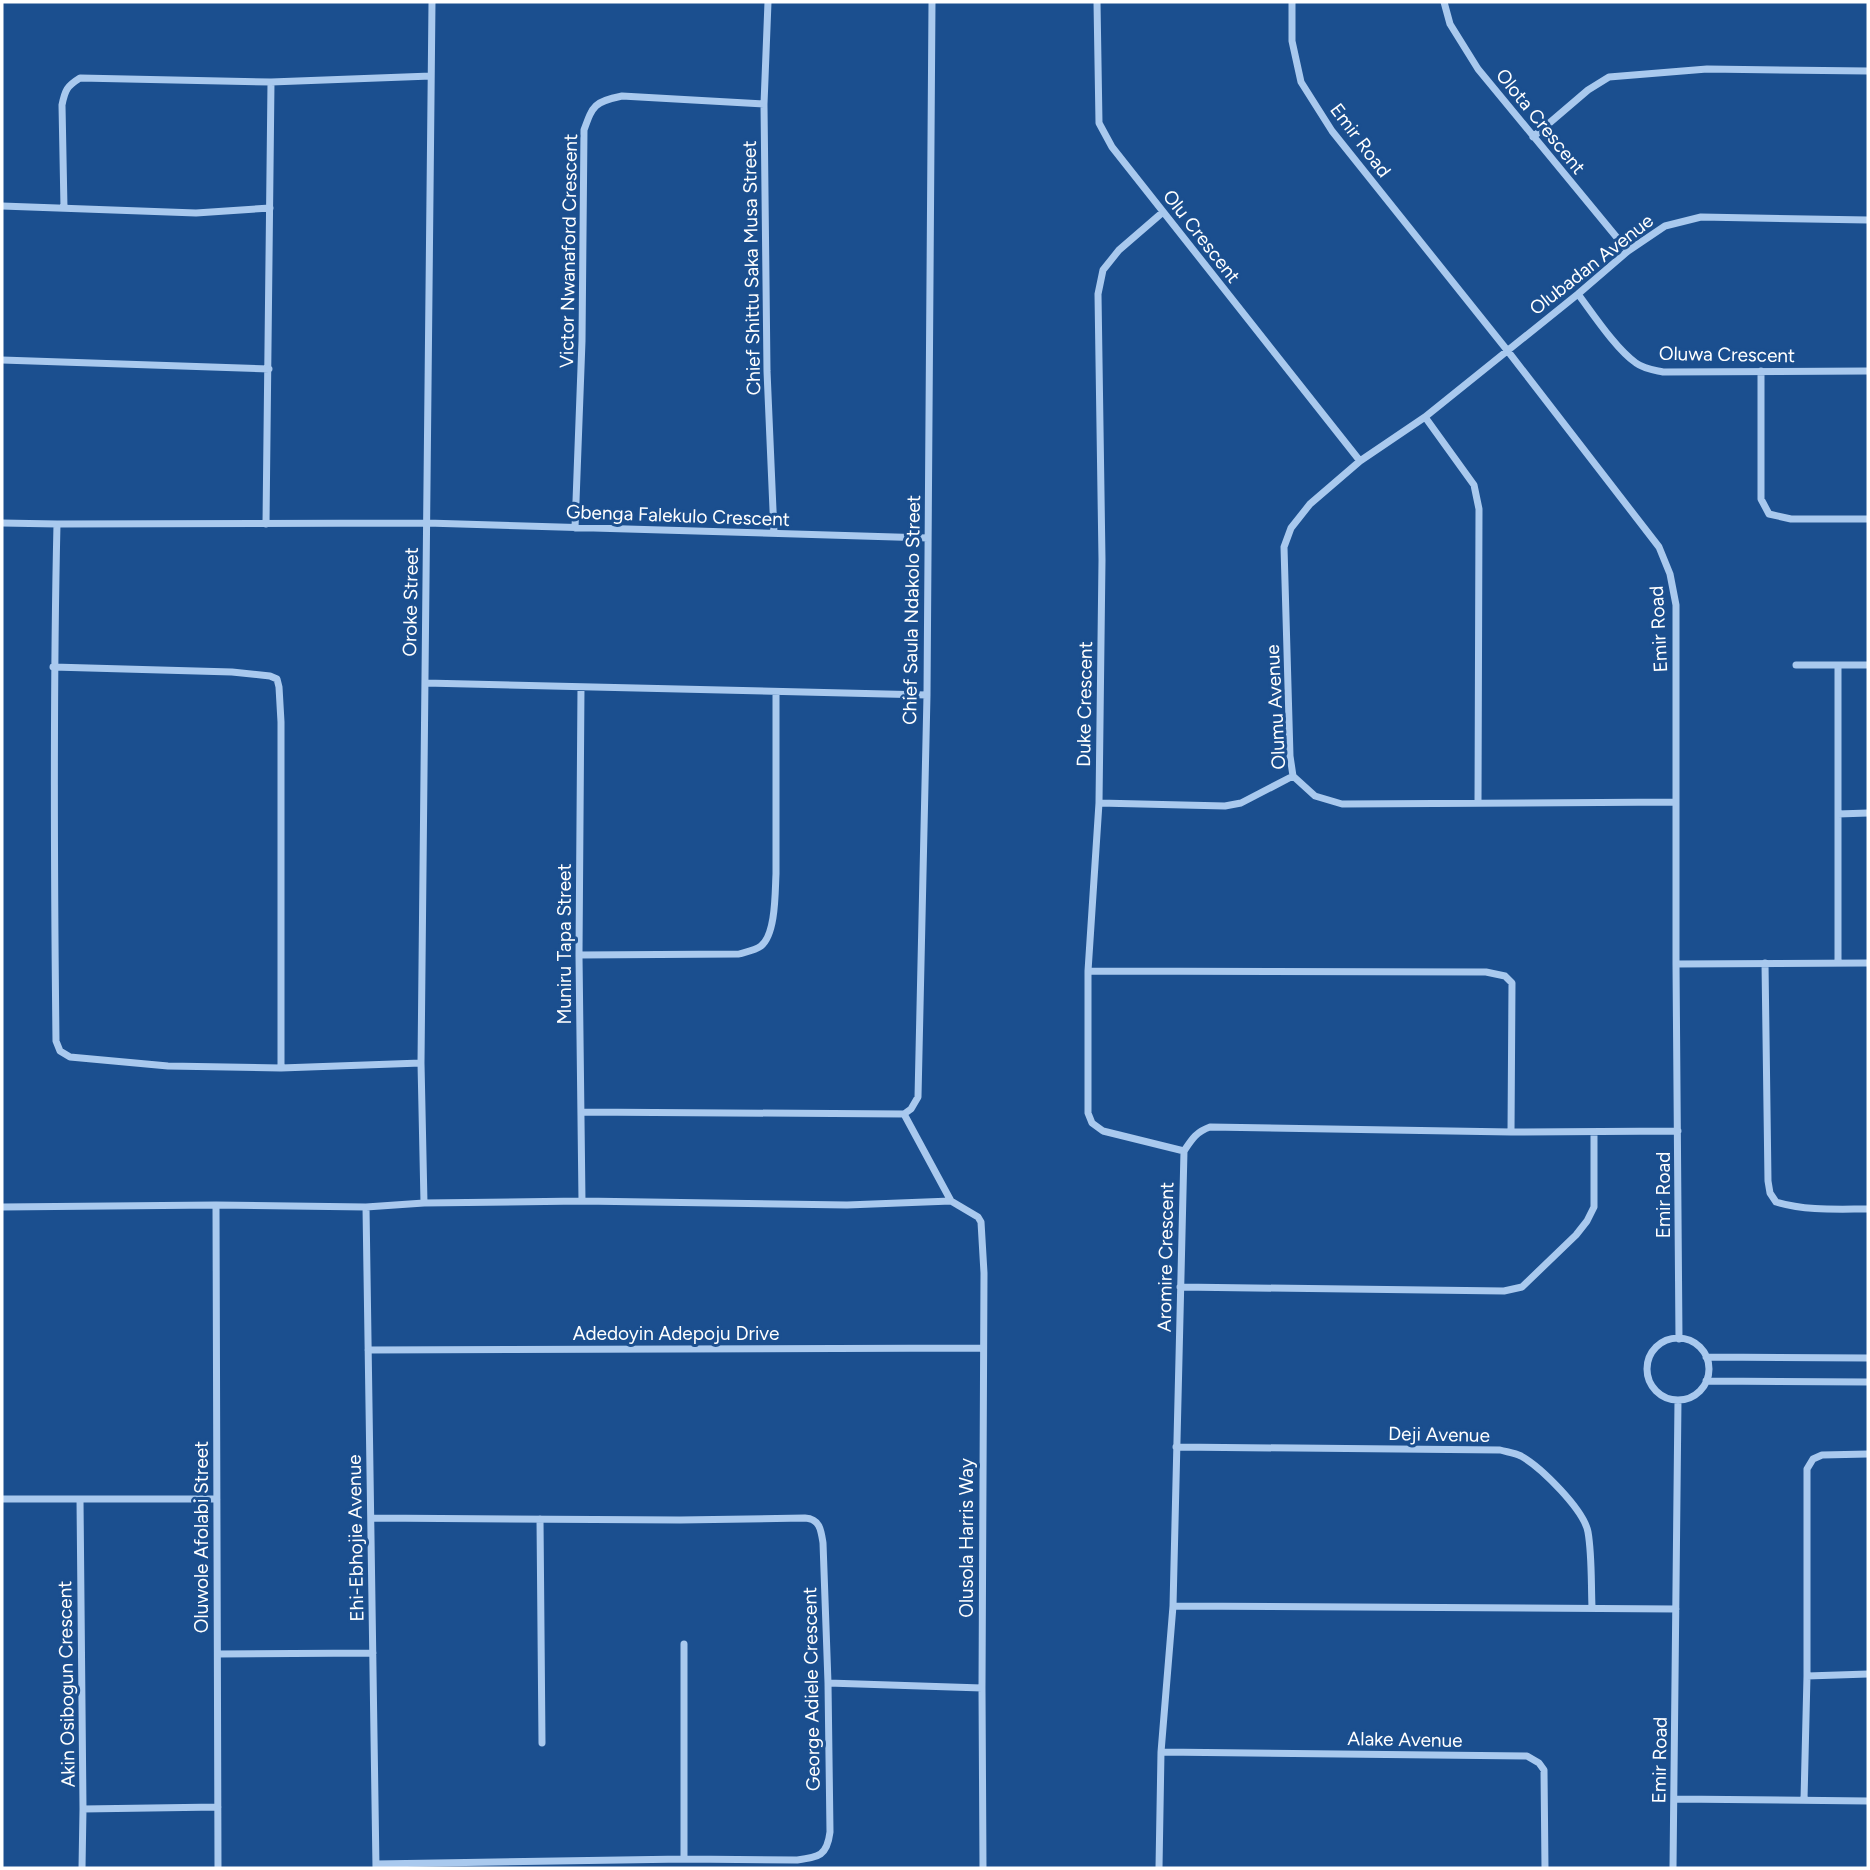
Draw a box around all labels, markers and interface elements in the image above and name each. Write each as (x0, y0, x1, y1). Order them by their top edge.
street label: Olota Crescent (1491, 64, 1590, 179)
street label: Emir Road (1325, 99, 1396, 182)
street label: Victor Nwanaford Crescent (555, 134, 582, 368)
street label: Chief Shittu Saka Musa Street (738, 140, 765, 396)
street label: Olu Crescent (1158, 185, 1245, 288)
street label: Olubadan Avenue (1525, 209, 1658, 320)
street label: Oluwa Crescent (1659, 342, 1795, 367)
street label: Chief Saula Ndakolo Street (898, 495, 925, 725)
street label: Gbenga Falekulo Crescent (566, 500, 790, 531)
street label: Oroke Street (398, 547, 423, 657)
street label: Emir Road (1645, 585, 1672, 673)
street label: Duke Crescent (1072, 641, 1097, 767)
street label: Olumu Avenue (1261, 644, 1290, 770)
street label: Muniru Tapa Street (553, 863, 576, 1025)
street label: Emir Road (1652, 1152, 1675, 1238)
street label: Aromire Crescent (1153, 1182, 1178, 1332)
street label: Adedoyin Adepoju Drive (573, 1322, 779, 1345)
street label: Deji Avenue (1388, 1422, 1490, 1447)
street label: Oluwole Afolabi Street (190, 1441, 213, 1633)
street label: Ehi-Ebhojie Avenue (343, 1454, 368, 1622)
street label: Olusola Harris Way (955, 1458, 978, 1618)
street label: Akin Osibogun Crescent (53, 1580, 80, 1788)
street label: George Adiele Crescent (798, 1587, 825, 1791)
street label: Emir Road (1647, 1716, 1672, 1804)
street label: Alake Avenue (1347, 1727, 1463, 1752)

